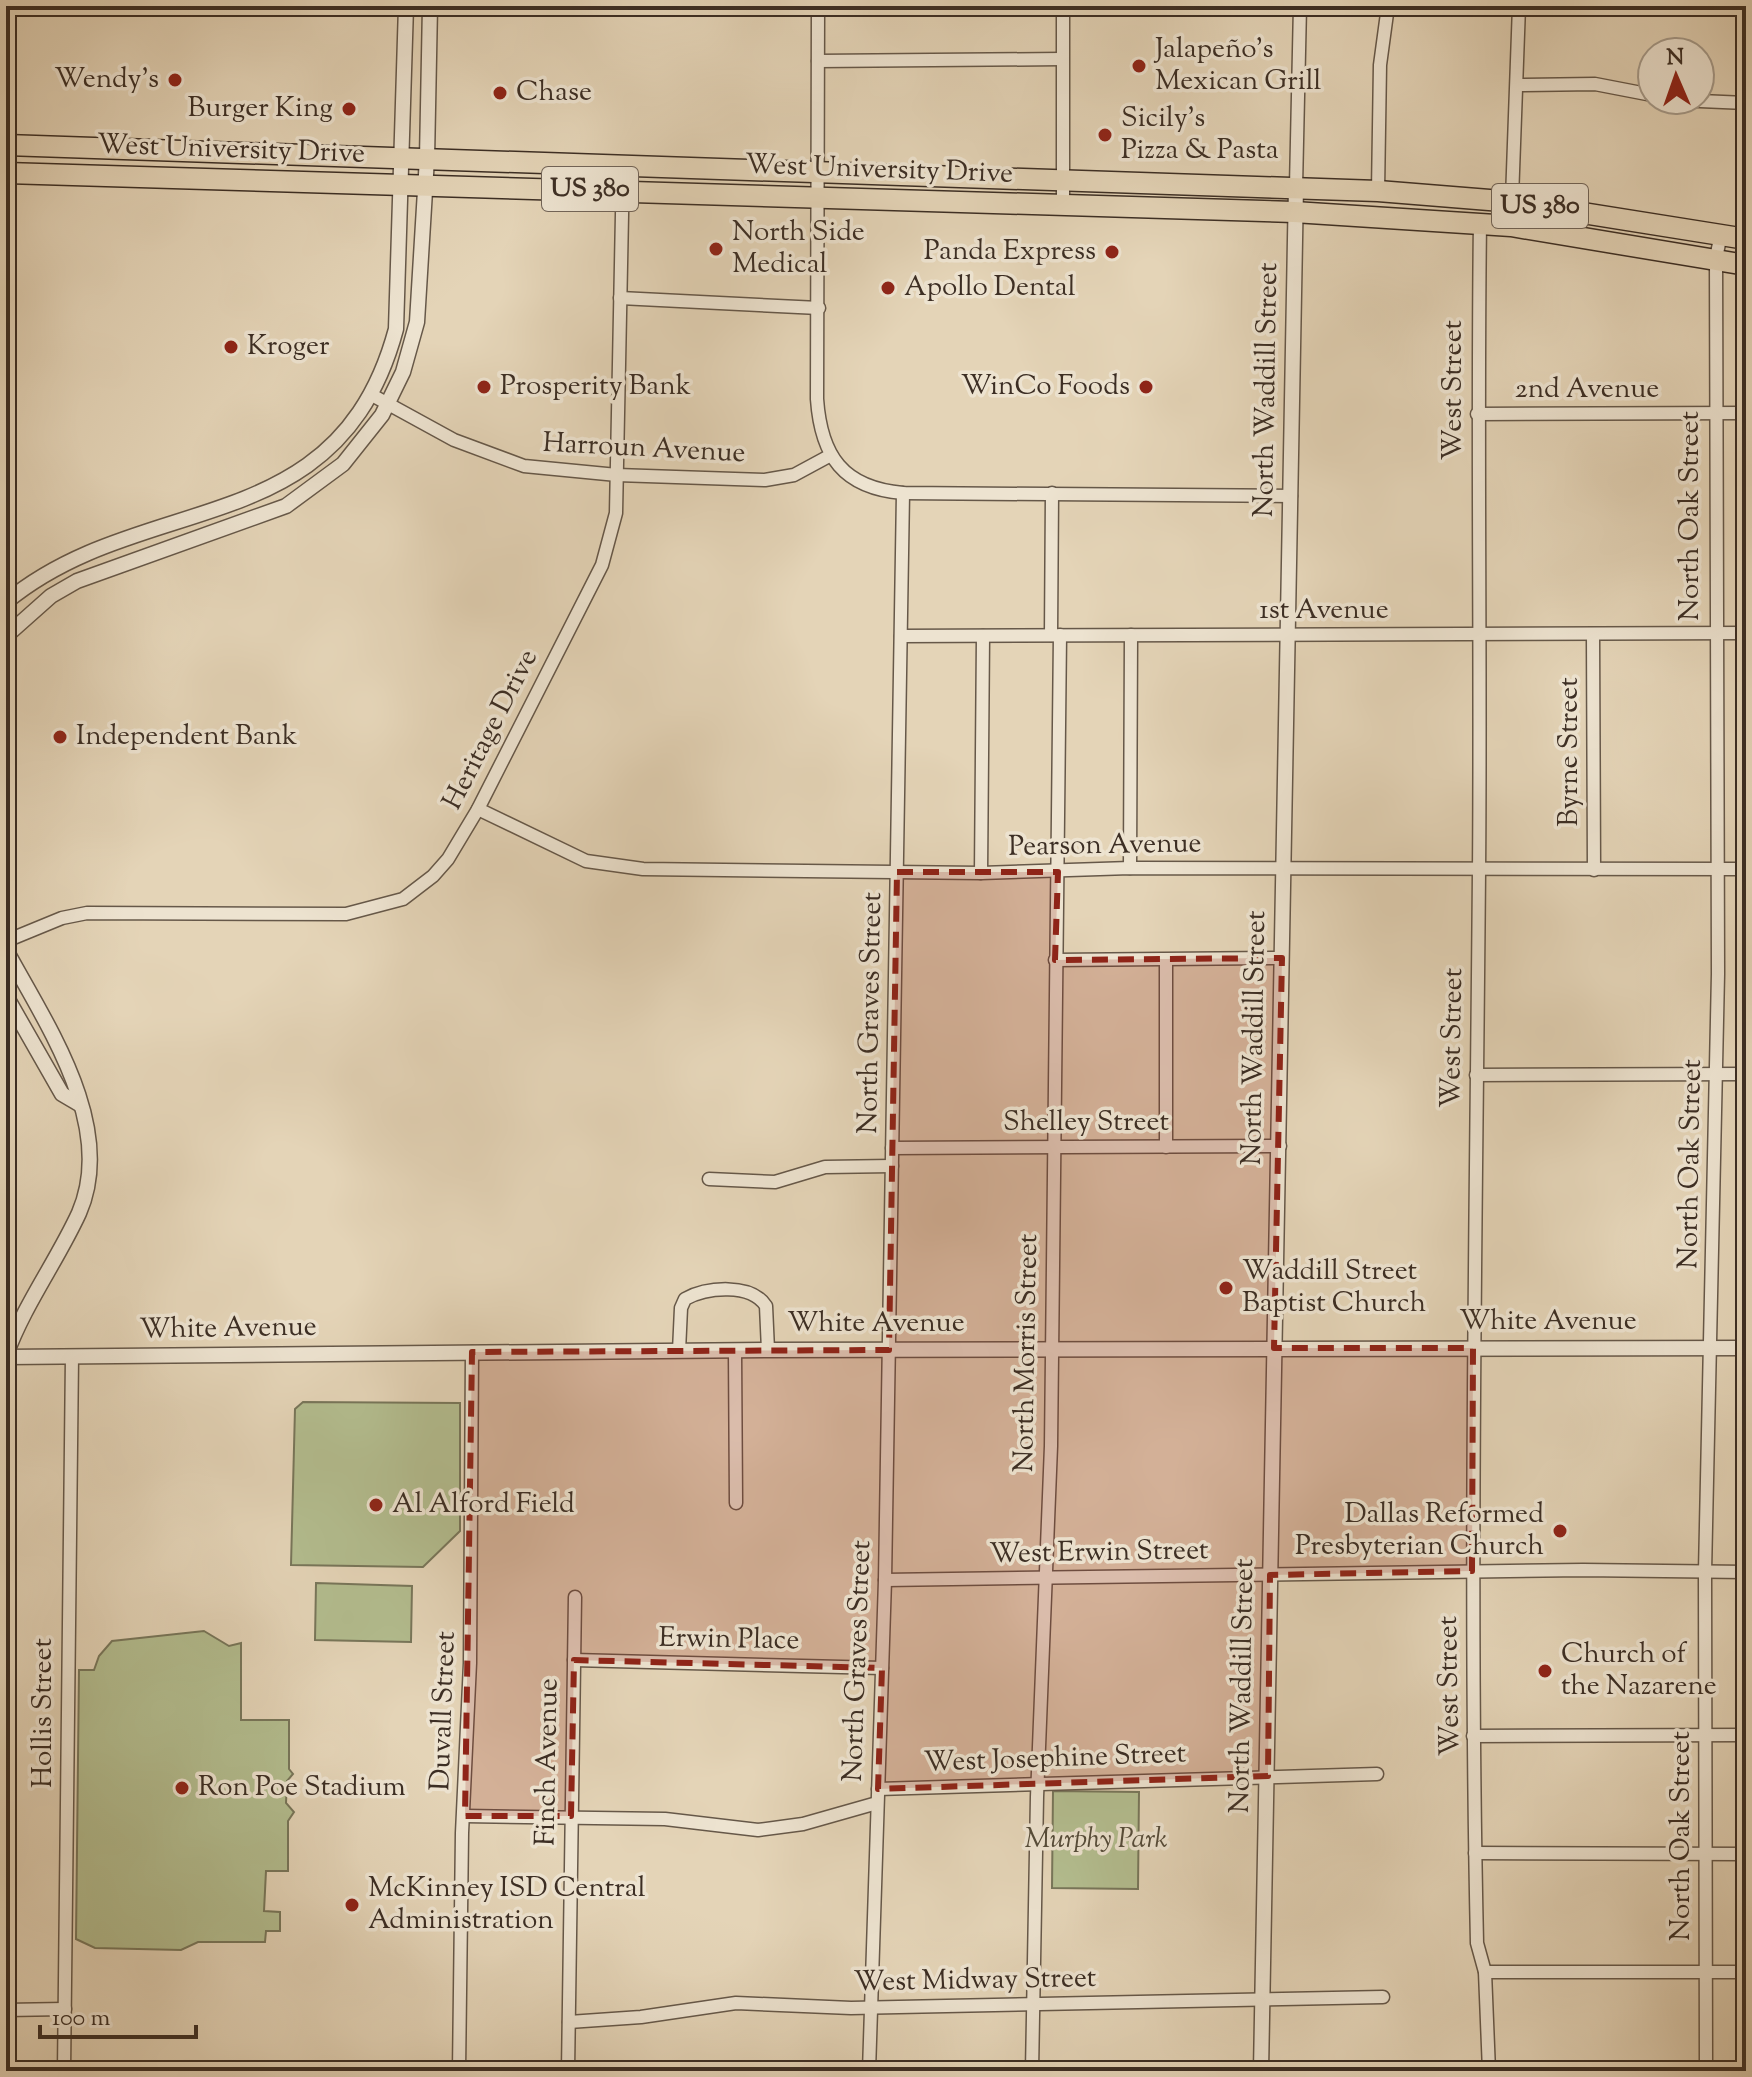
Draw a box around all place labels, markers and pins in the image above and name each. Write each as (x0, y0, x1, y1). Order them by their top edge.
place label: Jalapeño's Mexican Grill (1153, 30, 1321, 102)
marker: Jalapeño's Mexican Grill (1130, 57, 1148, 75)
place label: Wendy's (54, 60, 159, 100)
marker: Wendy's (166, 71, 184, 89)
place label: Chase (516, 73, 592, 113)
marker: Chase (491, 84, 509, 102)
place label: Burger King (188, 89, 333, 129)
place label: Sicily's Pizza & Pasta (1121, 99, 1279, 171)
marker: Burger King (340, 100, 358, 118)
marker: Sicily's Pizza & Pasta (1096, 126, 1114, 144)
place label: North Side Medical (732, 213, 865, 285)
place label: Panda Express (924, 232, 1096, 272)
marker: North Side Medical (707, 240, 725, 258)
marker: Panda Express (1103, 243, 1121, 261)
place label: Apollo Dental (904, 268, 1076, 308)
marker: Apollo Dental (879, 279, 897, 297)
place label: Kroger (247, 327, 330, 367)
marker: Kroger (222, 338, 240, 356)
place label: Prosperity Bank (500, 367, 691, 407)
place label: WinCo Foods (961, 367, 1130, 407)
marker: Prosperity Bank (475, 378, 493, 396)
marker: WinCo Foods (1137, 378, 1155, 396)
place label: Independent Bank (76, 717, 297, 757)
marker: Independent Bank (51, 728, 69, 746)
place label: Waddill Street Baptist Church (1242, 1252, 1426, 1324)
marker: Waddill Street Baptist Church (1217, 1279, 1235, 1297)
place label: Al Alford Field (392, 1485, 575, 1525)
place label: Dallas Reformed Presbyterian Church (1295, 1495, 1544, 1567)
marker: Al Alford Field (367, 1496, 385, 1514)
marker: Dallas Reformed Presbyterian Church (1551, 1522, 1569, 1540)
place label: Church of the Nazarene (1561, 1635, 1717, 1707)
marker: Church of the Nazarene (1536, 1662, 1554, 1680)
place label: Ron Poe Stadium (198, 1768, 406, 1808)
marker: Ron Poe Stadium (173, 1779, 191, 1797)
place label: McKinney ISD Central Administration (368, 1869, 646, 1941)
marker: McKinney ISD Central Administration (343, 1896, 361, 1914)

